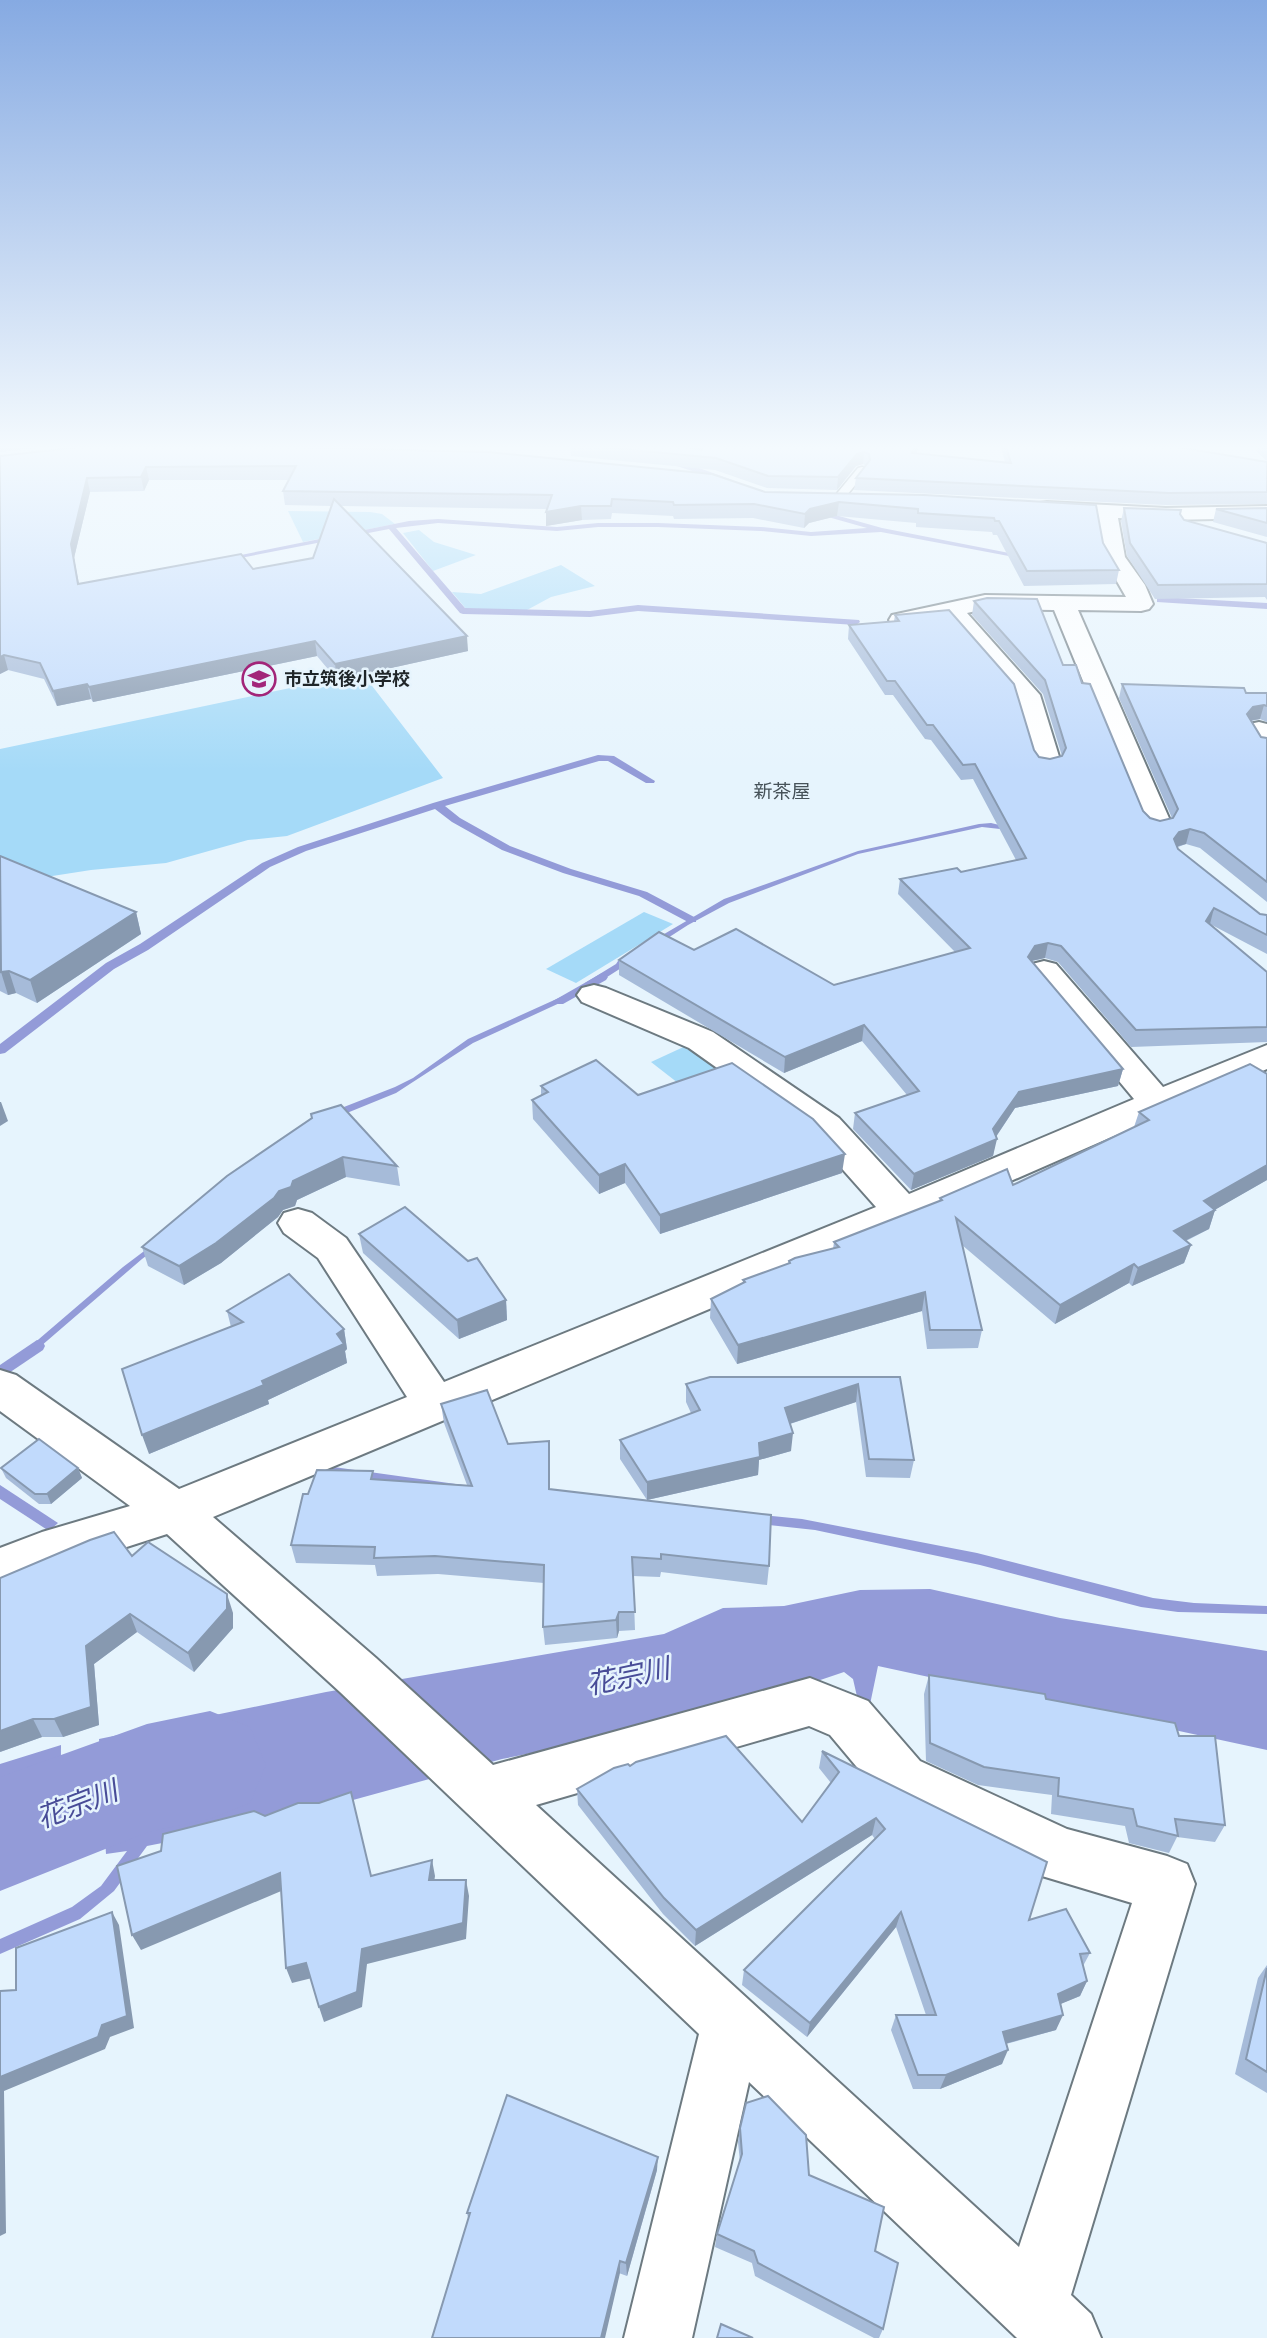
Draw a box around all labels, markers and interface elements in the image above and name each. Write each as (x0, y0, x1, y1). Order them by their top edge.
school or university icon: 市立筑後小学校 (240, 660, 278, 698)
place label: 市立筑後小学校 (284, 664, 410, 690)
district label: 新茶屋 (753, 776, 811, 803)
water label: 花宗川 (582, 1645, 676, 1702)
water label: 花宗川 (30, 1767, 125, 1836)

